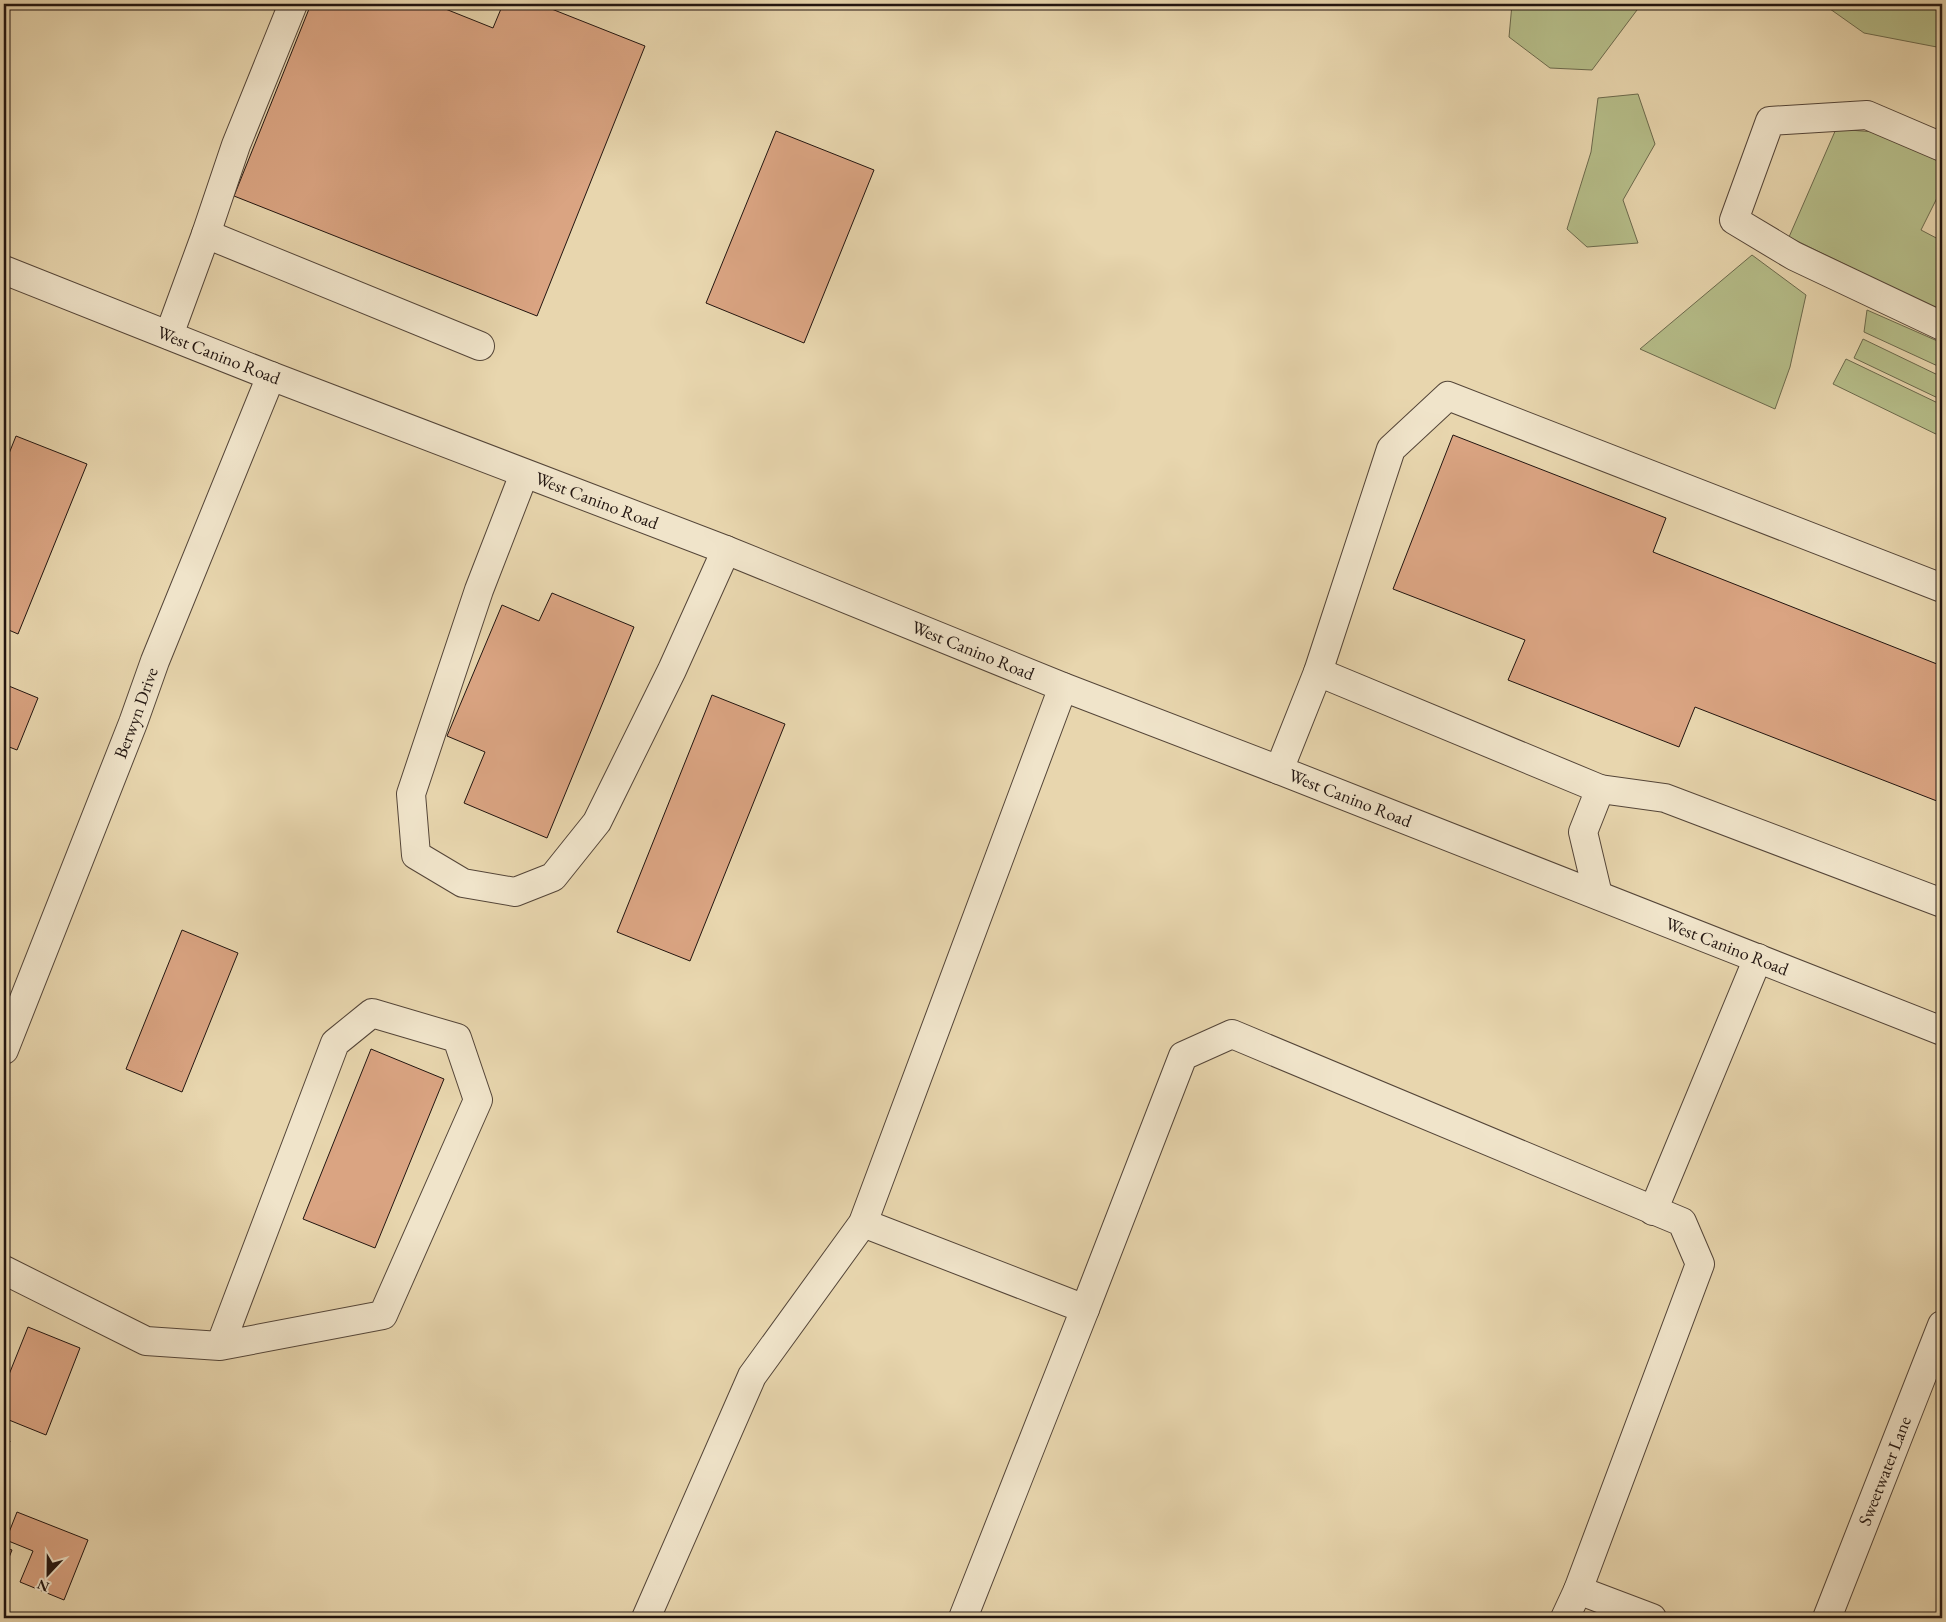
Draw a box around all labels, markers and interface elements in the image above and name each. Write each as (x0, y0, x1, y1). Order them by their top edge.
street label: West Canino Road (154, 320, 284, 390)
street label: West Canino Road (532, 466, 663, 534)
street label: West Canino Road (908, 615, 1039, 685)
street label: Berwyn Drive (108, 664, 163, 762)
street label: West Canino Road (1285, 763, 1416, 832)
street label: West Canino Road (1662, 911, 1793, 981)
street label: Sweetwater Lane (1852, 1413, 1916, 1529)
north arrow (22, 1550, 72, 1600)
text: N (34, 1575, 52, 1597)

